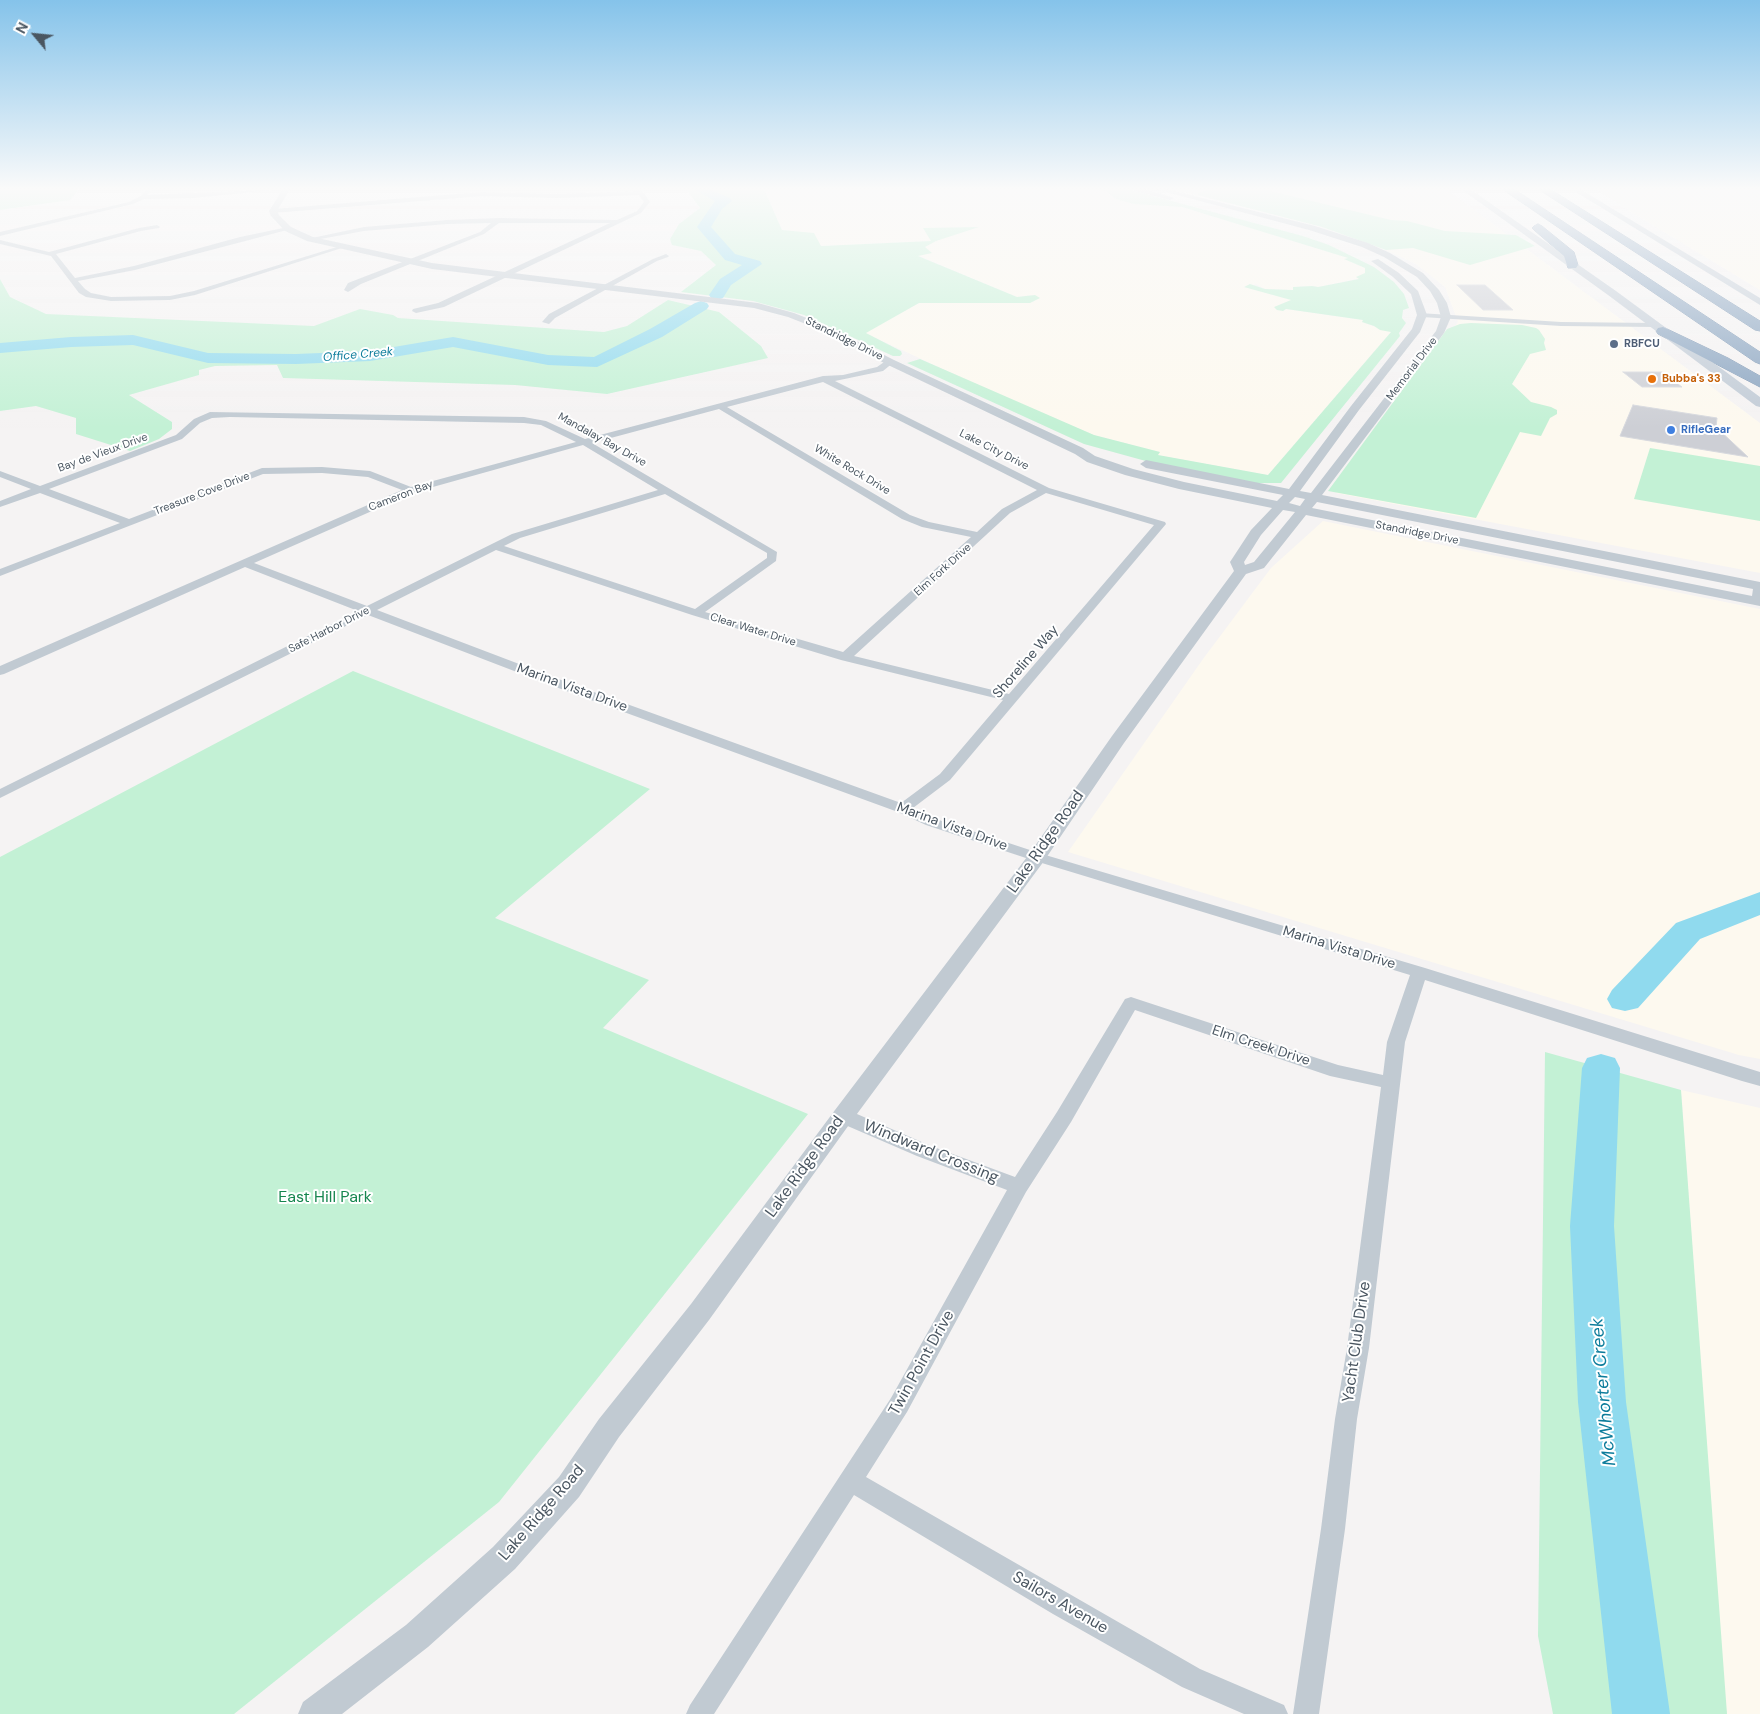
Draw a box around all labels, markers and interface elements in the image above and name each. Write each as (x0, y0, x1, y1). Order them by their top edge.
north arrow (10, 10, 60, 60)
text: N (11, 19, 32, 37)
street label: Standridge Drive (803, 315, 885, 363)
street label: Memorial Drive (1384, 335, 1440, 403)
place label: RBFCU (1624, 337, 1660, 351)
marker: RBFCU (1608, 338, 1620, 350)
water label: Office Creek (322, 345, 394, 365)
place label: Bubba's 33 (1662, 372, 1721, 386)
marker: Bubba's 33 (1646, 373, 1658, 385)
street label: Mandalay Bay Drive (555, 410, 649, 470)
place label: RifleGear (1681, 423, 1731, 437)
marker: RifleGear (1665, 424, 1677, 436)
street label: Lake City Drive (957, 427, 1031, 473)
street label: Bay de Vieux Drive (56, 431, 150, 475)
street label: White Rock Drive (812, 442, 892, 498)
street label: Treasure Cove Drive (152, 470, 252, 518)
street label: Cameron Bay (367, 478, 435, 514)
street label: Standridge Drive (1374, 518, 1460, 548)
street label: Elm Fork Drive (912, 541, 974, 599)
street label: Safe Harbor Drive (286, 604, 372, 656)
street label: Clear Water Drive (709, 611, 797, 649)
street label: Shoreline Way (990, 622, 1062, 702)
street label: Marina Vista Drive (514, 660, 630, 716)
street label: Lake Ridge Road (1004, 787, 1088, 897)
street label: Marina Vista Drive (894, 799, 1010, 855)
street label: Marina Vista Drive (1281, 923, 1397, 973)
street label: Elm Creek Drive (1210, 1022, 1312, 1070)
street label: Lake Ridge Road (762, 1113, 848, 1221)
street label: Windward Crossing (861, 1116, 1001, 1188)
park label: East Hill Park (278, 1188, 372, 1208)
street label: Yacht Club Drive (1339, 1280, 1375, 1404)
street label: Twin Point Drive (885, 1307, 959, 1419)
water label: McWhorter Creek (1587, 1317, 1621, 1467)
street label: Lake Ridge Road (495, 1461, 589, 1565)
street label: Sailors Avenue (1009, 1568, 1111, 1638)

